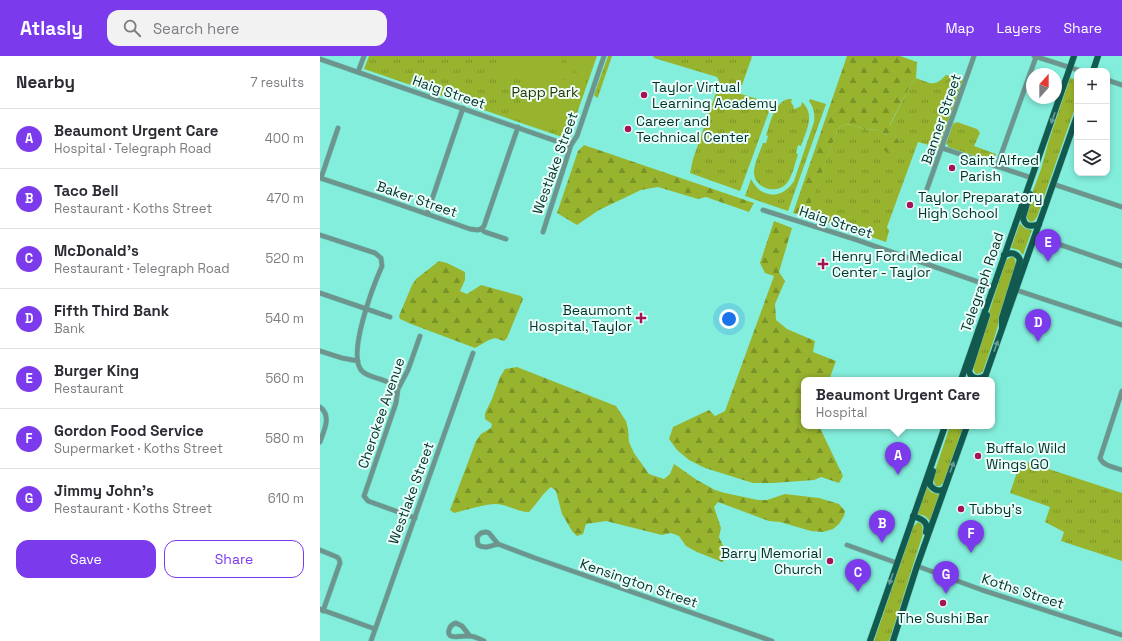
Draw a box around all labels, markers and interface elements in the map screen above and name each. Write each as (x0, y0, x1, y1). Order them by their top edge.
search box (107, 10, 387, 46)
text: Atlasly (20, 16, 83, 41)
icon: search (121, 17, 143, 39)
text: Search here (153, 19, 239, 38)
text: Map (945, 19, 975, 37)
text: Layers (997, 19, 1041, 37)
text: Share (1063, 19, 1102, 37)
north arrow (1026, 68, 1062, 104)
map controls (1074, 68, 1110, 176)
button: + (1074, 68, 1110, 104)
text: Nearby (16, 71, 75, 93)
street label: Haig Street (410, 71, 488, 113)
street label: Banner Street (917, 71, 965, 167)
text: 7 results (250, 74, 304, 91)
place label: Taylor Virtual Learning Academy (652, 78, 777, 112)
park label: Papp Park (511, 83, 579, 101)
marker: Taylor Virtual Learning Academy (639, 90, 649, 100)
button: − (1074, 104, 1110, 140)
street label: Westlake Street (528, 110, 582, 216)
place label: Career and Technical Center (636, 112, 749, 146)
one-way arrow (1049, 112, 1055, 124)
text: Beaumont Urgent Care (54, 121, 218, 140)
marker: Career and Technical Center (623, 124, 633, 134)
text: A (25, 130, 33, 147)
text: 400 m (265, 130, 304, 147)
text: Hospital · Telegraph Road (54, 140, 211, 157)
button: layers (1074, 140, 1110, 176)
place label: Saint Alfred Parish (960, 151, 1039, 185)
marker: Saint Alfred Parish (947, 163, 957, 173)
street label: Baker Street (374, 177, 460, 221)
text: Taco Bell (54, 181, 118, 200)
place label: Taylor Preparatory High School (918, 188, 1043, 222)
text: B (25, 190, 33, 207)
text: 470 m (266, 190, 304, 207)
text: Restaurant · Koths Street (54, 200, 212, 217)
marker: Taylor Preparatory High School (905, 200, 915, 210)
street label: Haig Street (797, 202, 875, 242)
pin: E (1035, 229, 1061, 262)
street label: Telegraph Road (956, 230, 1008, 334)
text: McDonald's (54, 241, 139, 260)
place label: Henry Ford Medical Center - Taylor (832, 247, 962, 281)
text: C (25, 250, 33, 267)
text: 520 m (266, 250, 304, 267)
marker: Henry Ford Medical Center - Taylor (817, 258, 829, 270)
text: Restaurant · Telegraph Road (54, 260, 230, 277)
text: Fifth Third Bank (54, 301, 169, 320)
place label: Beaumont Hospital, Taylor (529, 301, 632, 335)
your location (719, 309, 739, 329)
pin: D (1025, 309, 1051, 342)
text: D (25, 310, 33, 327)
text: 540 m (265, 310, 304, 327)
marker: Beaumont Hospital, Taylor (635, 312, 647, 324)
text: Bank (54, 320, 85, 337)
one-way arrow (994, 339, 1000, 351)
street label: Cherokee Avenue (354, 355, 408, 471)
text: Burger King (54, 361, 139, 380)
text: E (25, 370, 33, 387)
text: 560 m (265, 370, 304, 387)
popup (801, 377, 995, 429)
text: Restaurant (54, 380, 124, 397)
text: Beaumont Urgent Care (816, 385, 980, 404)
text: Hospital (816, 404, 867, 421)
text: Gordon Food Service (54, 421, 204, 440)
text: F (26, 430, 32, 447)
text: 580 m (265, 430, 304, 447)
place label: Buffalo Wild Wings GO (986, 439, 1066, 473)
text: Supermarket · Koths Street (54, 440, 223, 457)
street label: Westlake Street (384, 440, 438, 546)
pin: A (885, 442, 911, 475)
marker: Buffalo Wild Wings GO (973, 451, 983, 461)
one-way arrow (950, 461, 956, 473)
text: Jimmy John's (54, 481, 154, 500)
text: G (25, 490, 33, 507)
text: 610 m (268, 490, 304, 507)
text: Restaurant · Koths Street (54, 500, 212, 517)
place label: Tubby's (969, 500, 1022, 518)
marker: Tubby's (956, 504, 966, 514)
pin: B (869, 510, 895, 543)
pin: F (958, 520, 984, 553)
button: Save (16, 540, 156, 578)
button: Share (164, 540, 304, 578)
place label: Barry Memorial Church (721, 544, 822, 578)
street label: Kensington Street (578, 554, 700, 612)
marker: Barry Memorial Church (825, 556, 835, 566)
pin: C (845, 559, 871, 592)
pin: G (933, 561, 959, 594)
street label: Koths Street (980, 569, 1066, 613)
one-way arrow (888, 574, 894, 586)
marker: The Sushi Bar (938, 598, 948, 608)
place label: The Sushi Bar (897, 609, 989, 627)

